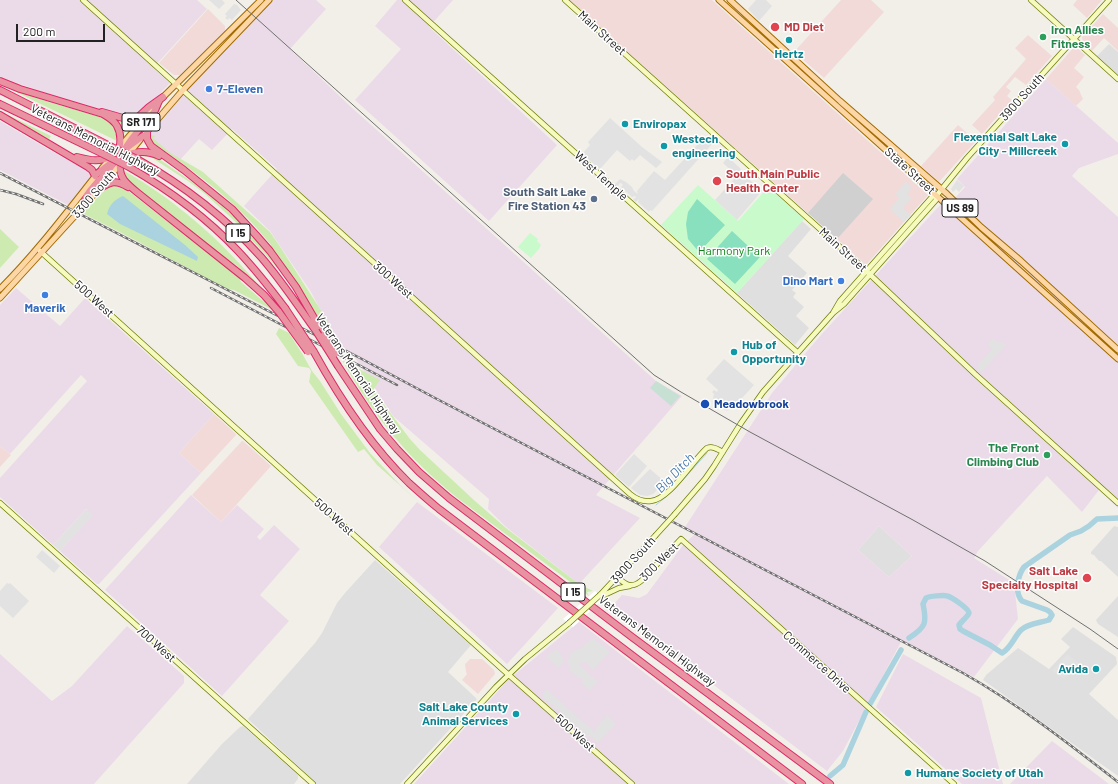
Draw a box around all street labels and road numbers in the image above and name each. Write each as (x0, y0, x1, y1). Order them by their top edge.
street label: Main Street (575, 8, 629, 58)
street label: 3900 South (997, 70, 1047, 124)
street label: Veterans Memorial Highway (28, 101, 162, 179)
road number: SR 171 (122, 113, 160, 131)
street label: State Street (882, 145, 938, 197)
street label: West Temple (571, 148, 631, 204)
street label: 3300 South (69, 167, 119, 221)
road number: US 89 (942, 199, 978, 217)
road number: I 15 (226, 224, 250, 242)
street label: Main Street (816, 225, 870, 275)
street label: 300 West (370, 258, 416, 302)
street label: 500 West (71, 277, 117, 321)
street label: Veterans Memorial Highway (312, 311, 404, 437)
street label: 500 West (311, 495, 357, 539)
street label: 3900 South (608, 533, 658, 587)
street label: 300 West (637, 540, 681, 584)
road number: I 15 (561, 583, 585, 601)
street label: Veterans Memorial Highway (596, 592, 718, 690)
street label: 700 West (133, 623, 179, 665)
street label: Commerce Drive (780, 628, 854, 696)
street label: 500 West (552, 711, 598, 755)

